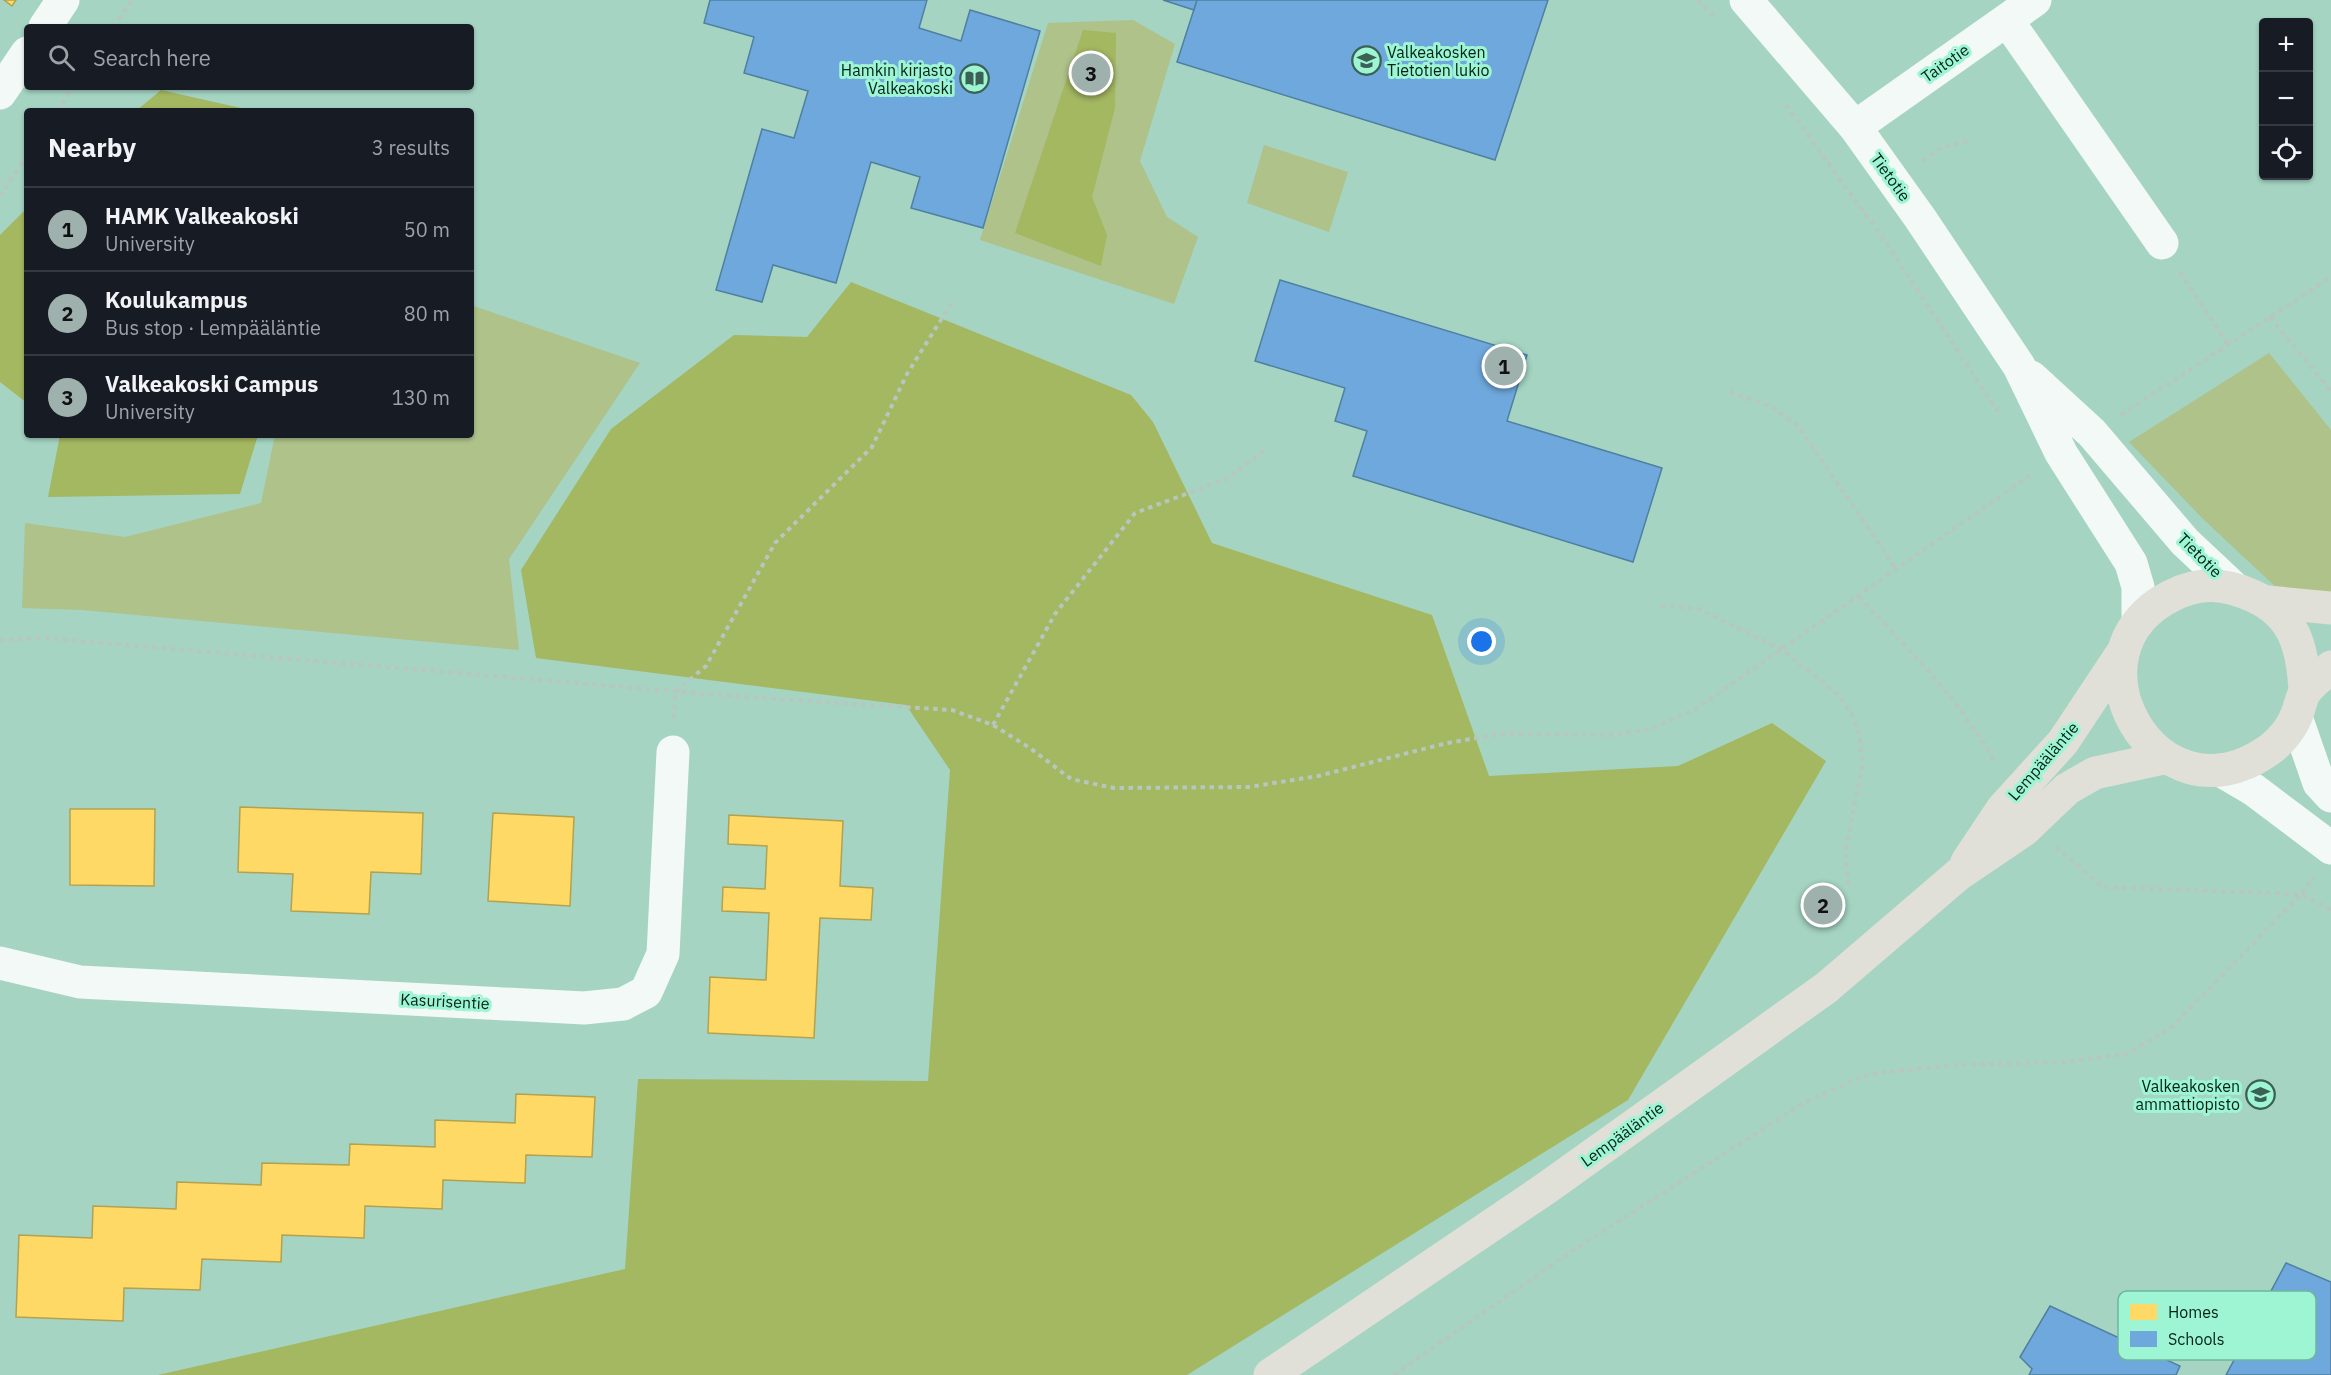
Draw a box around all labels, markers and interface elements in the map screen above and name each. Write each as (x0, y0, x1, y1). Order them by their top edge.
map controls (2259, 18, 2313, 180)
button: + (2259, 18, 2313, 72)
search box (24, 24, 474, 90)
street label: Taitotie (1917, 39, 1973, 87)
icon: search (45, 41, 78, 74)
place label: Valkeakosken Tietotien lukio (1387, 42, 1490, 80)
text: Search here (93, 43, 211, 72)
school or university icon: Valkeakosken Tietotien lukio (1350, 45, 1382, 77)
pin: 3 (1072, 50, 1110, 96)
place label: Hamkin kirjasto Valkeakoski (841, 60, 953, 98)
library icon: Hamkin kirjasto Valkeakoski (958, 63, 990, 95)
button: − (2259, 72, 2313, 126)
button: locate (2259, 126, 2313, 180)
text: Nearby (48, 130, 136, 164)
text: 3 results (372, 134, 450, 161)
street label: Tietotie (1867, 149, 1915, 205)
text: HAMK Valkeakoski (105, 201, 299, 230)
text: 1 (62, 216, 74, 243)
text: 50 m (404, 216, 450, 243)
text: University (105, 230, 195, 257)
text: Koulukampus (105, 285, 248, 314)
text: 2 (62, 300, 74, 327)
text: 80 m (404, 300, 450, 327)
text: Bus stop · Lempääläntie (105, 314, 321, 341)
pin: 1 (1484, 344, 1524, 388)
text: Valkeakoski Campus (105, 369, 318, 398)
text: 3 (62, 384, 74, 411)
text: 130 m (392, 384, 450, 411)
text: University (105, 398, 195, 425)
street label: Tietotie (2174, 529, 2227, 582)
your location (1467, 627, 1496, 656)
street label: Lempääläntie (2004, 718, 2083, 804)
pin: 2 (1804, 882, 1842, 928)
street label: Kasurisentie (400, 989, 490, 1013)
place label: Valkeakosken ammattiopisto (2135, 1076, 2240, 1114)
school or university icon: Valkeakosken ammattiopisto (2245, 1079, 2277, 1111)
street label: Lempääläntie (1577, 1097, 1667, 1171)
legend (2118, 1291, 2316, 1360)
text: Homes (2168, 1302, 2219, 1322)
text: Schools (2168, 1329, 2225, 1349)

